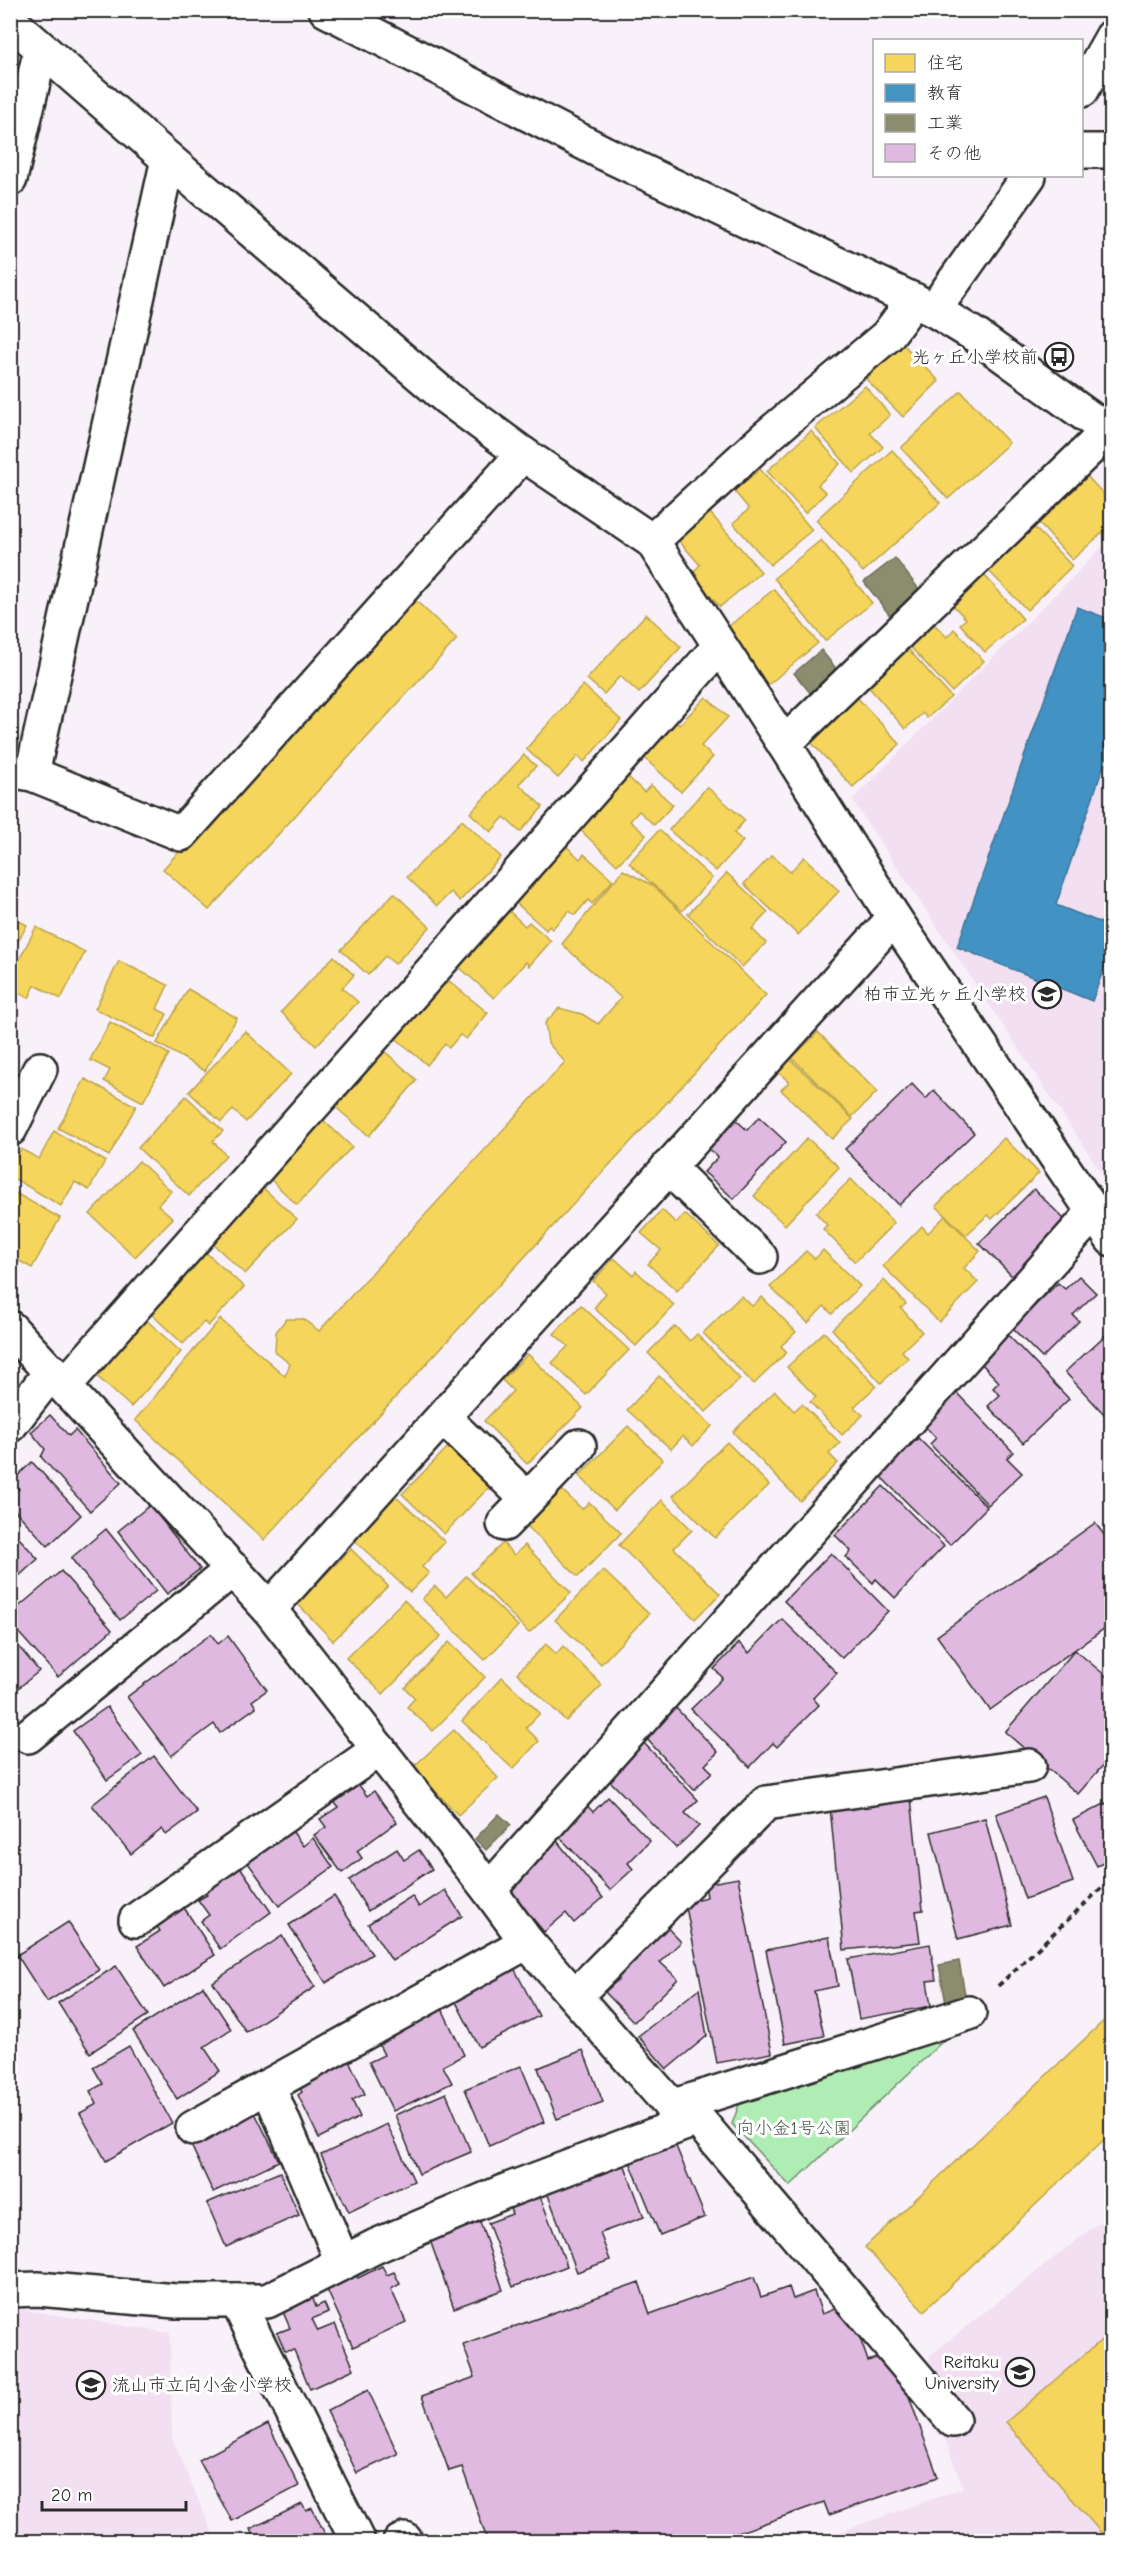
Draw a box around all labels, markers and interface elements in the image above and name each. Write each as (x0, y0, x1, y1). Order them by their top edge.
legend (873, 39, 1083, 177)
text: 住宅 (927, 53, 963, 74)
text: 教育 (927, 83, 963, 104)
text: 工業 (927, 113, 963, 134)
text: その他 (927, 143, 981, 164)
bus stop icon: 光ヶ丘小学校前 (1043, 341, 1075, 373)
place label: 光ヶ丘小学校前 (912, 347, 1038, 368)
school or university icon: 柏市立光ヶ丘小学校 (1031, 978, 1063, 1010)
place label: 柏市立光ヶ丘小学校 (864, 984, 1026, 1005)
park label: 向小金1号公園 (736, 2118, 852, 2139)
place label: Reitaku University (924, 2352, 1000, 2394)
school or university icon: Reitaku University (1004, 2356, 1036, 2388)
school or university icon: 流山市立向小金小学校 (75, 2369, 107, 2401)
place label: 流山市立向小金小学校 (112, 2375, 292, 2396)
scale bar (42, 2474, 186, 2512)
text: 20 m (51, 2485, 92, 2506)

